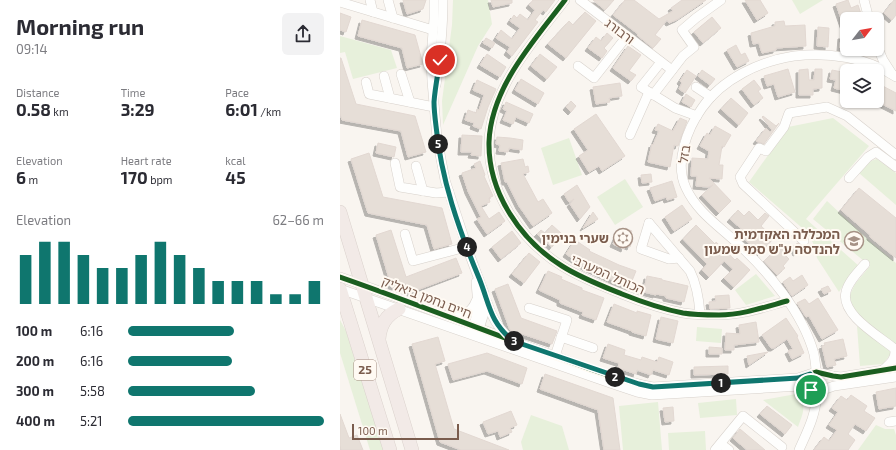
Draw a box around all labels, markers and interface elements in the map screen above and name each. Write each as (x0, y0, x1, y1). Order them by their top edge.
north arrow (840, 12, 884, 56)
map controls (840, 12, 884, 108)
text: Morning run (16, 13, 144, 39)
button: share (282, 13, 324, 55)
street label: ורבורג (602, 15, 638, 47)
text: 09:14 (16, 41, 48, 57)
pin (423, 43, 457, 77)
icon: check (429, 49, 451, 71)
button: layers (840, 64, 884, 108)
text: Distance (16, 86, 59, 99)
text: Time (121, 86, 145, 99)
text: Pace (225, 86, 249, 99)
text: 0.58 (16, 99, 51, 119)
text: 3:29 (121, 99, 155, 119)
text: 6:01 (225, 99, 258, 119)
text: km (51, 105, 69, 118)
text: /km (258, 105, 281, 118)
pin: 5 (428, 134, 448, 154)
text: 5 (435, 137, 441, 150)
street label: בזל (675, 144, 693, 164)
text: Elevation (16, 154, 63, 167)
text: Heart rate (121, 154, 172, 167)
text: kcal (225, 154, 245, 167)
text: 6 (16, 167, 26, 187)
text: 170 (121, 167, 148, 187)
text: 45 (225, 167, 246, 187)
text: m (26, 173, 38, 186)
text: bpm (148, 173, 172, 186)
text: Elevation (16, 212, 71, 228)
text: 62–66 m (272, 212, 324, 228)
place label: המכללה האקדמית להנדסה ע"ש סמי שמעון (704, 226, 840, 257)
synagogue icon: שערי בנימין (612, 227, 634, 249)
place label: שערי בנימין (541, 230, 609, 246)
school or university icon: המכללה האקדמית להנדסה ע"ש סמי שמעון (843, 230, 865, 252)
pin: 4 (457, 237, 477, 257)
text: 4 (463, 240, 471, 253)
street label: הכותל המערבי (569, 251, 647, 297)
street label: חיים נחמן ביאליק (380, 272, 474, 322)
text: 100 m (16, 323, 52, 339)
text: 6:16 (80, 323, 103, 339)
pin: 3 (504, 331, 524, 351)
text: 3 (511, 334, 517, 347)
text: 200 m (16, 353, 54, 369)
text: 6:16 (80, 353, 103, 369)
road number: 25 (354, 360, 376, 380)
pin: 2 (605, 367, 625, 387)
text: 2 (612, 370, 618, 383)
pin: 1 (711, 373, 731, 393)
pin (794, 373, 828, 407)
text: 1 (719, 376, 723, 389)
icon: arrive (800, 379, 822, 401)
text: 300 m (16, 383, 54, 399)
text: 5:58 (80, 383, 105, 399)
text: 400 m (16, 413, 55, 429)
text: 5:21 (80, 413, 103, 429)
scale bar (352, 422, 459, 441)
text: 100 m (358, 424, 388, 437)

